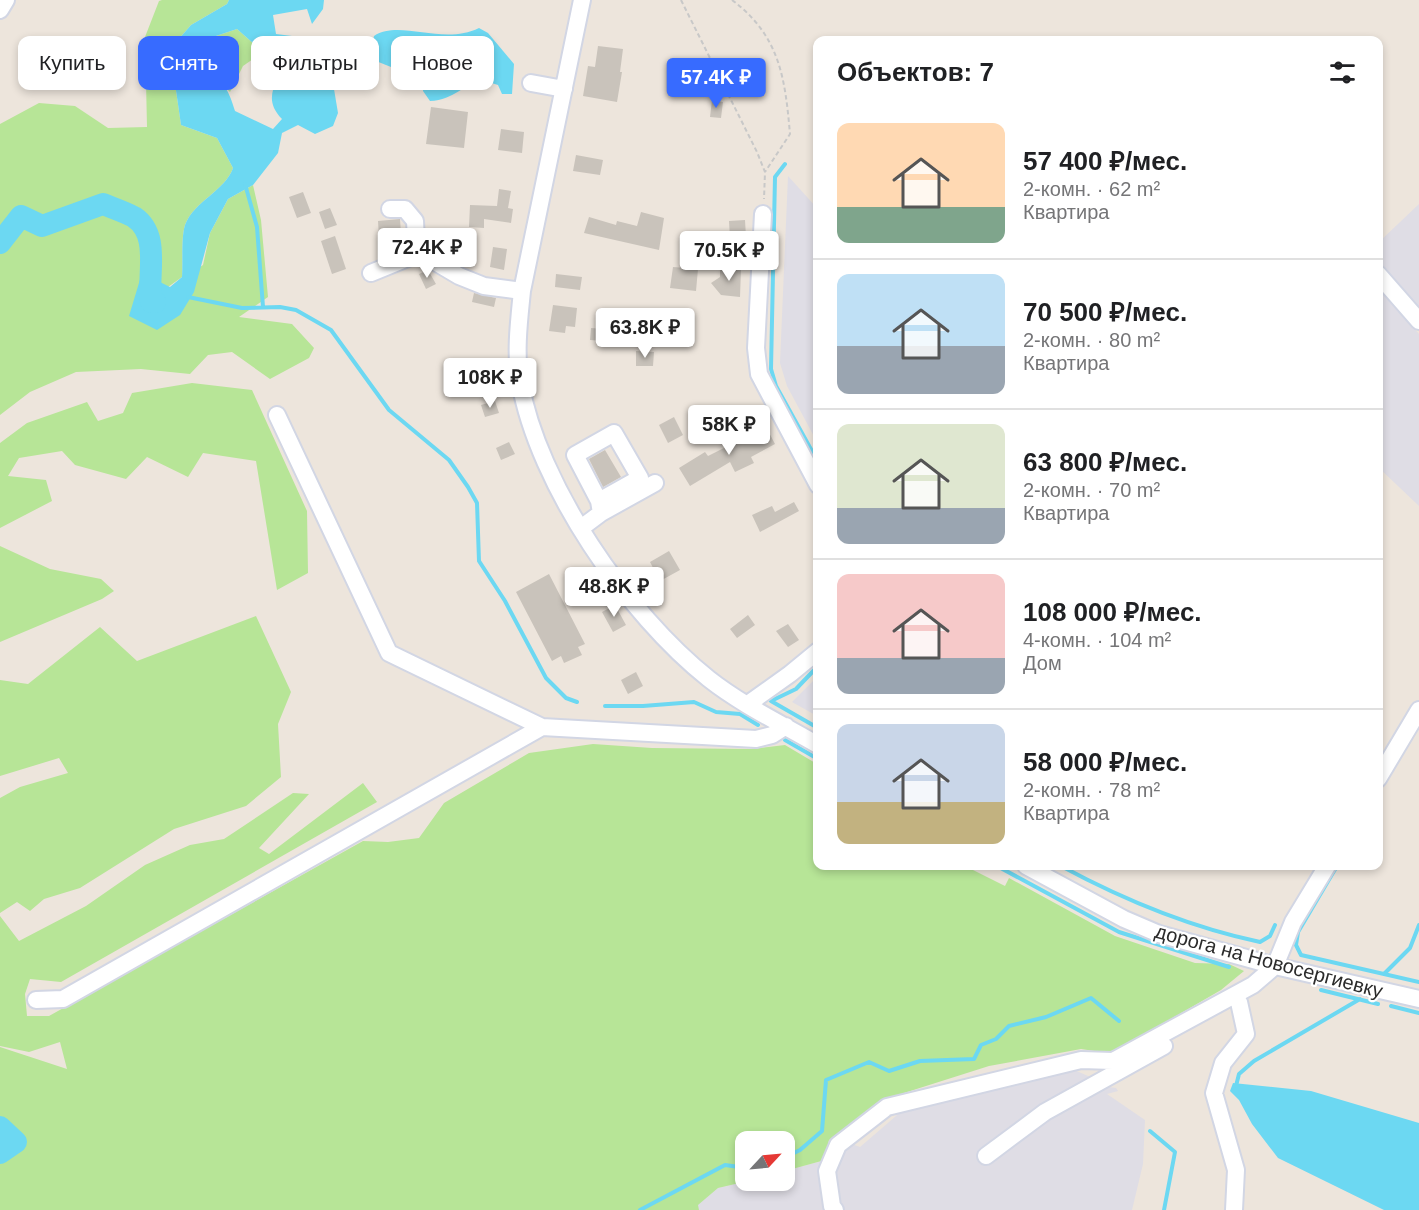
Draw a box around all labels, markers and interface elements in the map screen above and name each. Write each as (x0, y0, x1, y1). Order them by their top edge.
chip: Купить (18, 36, 126, 90)
chip: Снять (138, 36, 239, 90)
chip: Фильтры (251, 36, 379, 90)
chip: Новое (391, 36, 494, 90)
icon: filters (1326, 56, 1359, 89)
text: Объектов: 7 (837, 57, 994, 87)
pin: 57.4K ₽ (661, 58, 771, 109)
text: 57.4K ₽ (681, 66, 751, 88)
text: 57 400 ₽/мес. (1023, 146, 1187, 176)
icon: home (885, 147, 957, 219)
text: 2-комн. · 62 m² (1023, 178, 1160, 200)
text: Квартира (1023, 201, 1109, 223)
pin: 72.4K ₽ (372, 228, 482, 279)
pin: 70.5K ₽ (674, 231, 784, 282)
text: 72.4K ₽ (392, 236, 462, 258)
text: 70.5K ₽ (694, 239, 764, 261)
text: 70 500 ₽/мес. (1023, 297, 1187, 327)
icon: home (885, 298, 957, 370)
pin: 63.8K ₽ (590, 308, 700, 359)
text: 63.8K ₽ (610, 316, 680, 338)
text: 2-комн. · 80 m² (1023, 329, 1160, 351)
text: Квартира (1023, 352, 1109, 374)
pin: 108K ₽ (441, 358, 539, 409)
text: 108K ₽ (457, 366, 523, 388)
pin: 58K ₽ (687, 405, 771, 456)
text: 58K ₽ (702, 413, 756, 435)
text: 63 800 ₽/мес. (1023, 447, 1187, 477)
icon: home (885, 448, 957, 520)
text: 2-комн. · 70 m² (1023, 479, 1160, 501)
text: Квартира (1023, 502, 1109, 524)
pin: 48.8K ₽ (559, 567, 669, 618)
text: 48.8K ₽ (579, 575, 649, 597)
text: 108 000 ₽/мес. (1023, 597, 1202, 627)
icon: home (885, 598, 957, 670)
text: 4-комн. · 104 m² (1023, 629, 1171, 651)
text: Дом (1023, 652, 1062, 674)
text: 58 000 ₽/мес. (1023, 747, 1187, 777)
icon: home (885, 748, 957, 820)
text: 2-комн. · 78 m² (1023, 779, 1160, 801)
text: Квартира (1023, 802, 1109, 824)
street label: дорога на Новосергиевку (1153, 920, 1385, 1002)
north arrow (735, 1131, 795, 1191)
map controls (735, 1131, 795, 1191)

